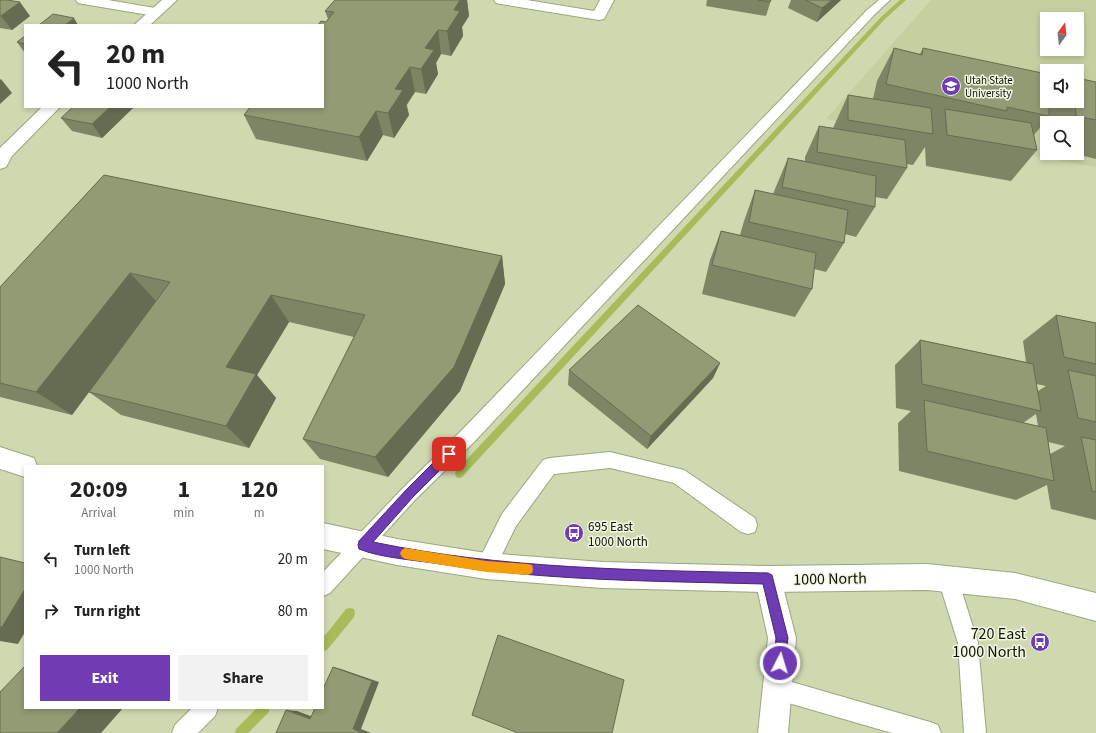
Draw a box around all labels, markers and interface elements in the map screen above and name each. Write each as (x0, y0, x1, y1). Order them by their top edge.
north arrow (1040, 12, 1084, 56)
map controls (1040, 12, 1084, 160)
text: 20 m (106, 34, 165, 74)
icon: left (40, 40, 92, 92)
button: sound (1040, 64, 1084, 108)
text: 1000 North (106, 71, 189, 96)
place label: Utah State University (965, 73, 1013, 101)
school or university icon: Utah State University (940, 75, 962, 97)
button: search (1040, 116, 1084, 160)
pin (432, 437, 466, 471)
icon: arrive (438, 443, 460, 465)
text: 20:09 (70, 472, 128, 507)
text: 1 (178, 472, 190, 507)
text: 120 (240, 472, 278, 507)
text: Arrival (81, 504, 116, 522)
text: min (173, 504, 194, 522)
text: m (254, 504, 265, 522)
place label: 695 East 1000 North (588, 518, 648, 551)
bus stop icon: 695 East 1000 North (563, 522, 585, 544)
text: Turn left (74, 540, 130, 561)
icon: left (40, 548, 62, 570)
text: 20 m (278, 549, 308, 570)
text: 1000 North (74, 561, 134, 579)
street label: 1000 North (793, 567, 867, 591)
icon: right (40, 600, 62, 622)
text: Turn right (74, 601, 140, 622)
text: 80 m (278, 601, 308, 622)
place label: 720 East 1000 North (952, 623, 1027, 663)
bus stop icon: 720 East 1000 North (1029, 631, 1051, 653)
position arrow (759, 642, 801, 684)
button: Exit (40, 655, 170, 701)
button: Share (178, 655, 308, 701)

